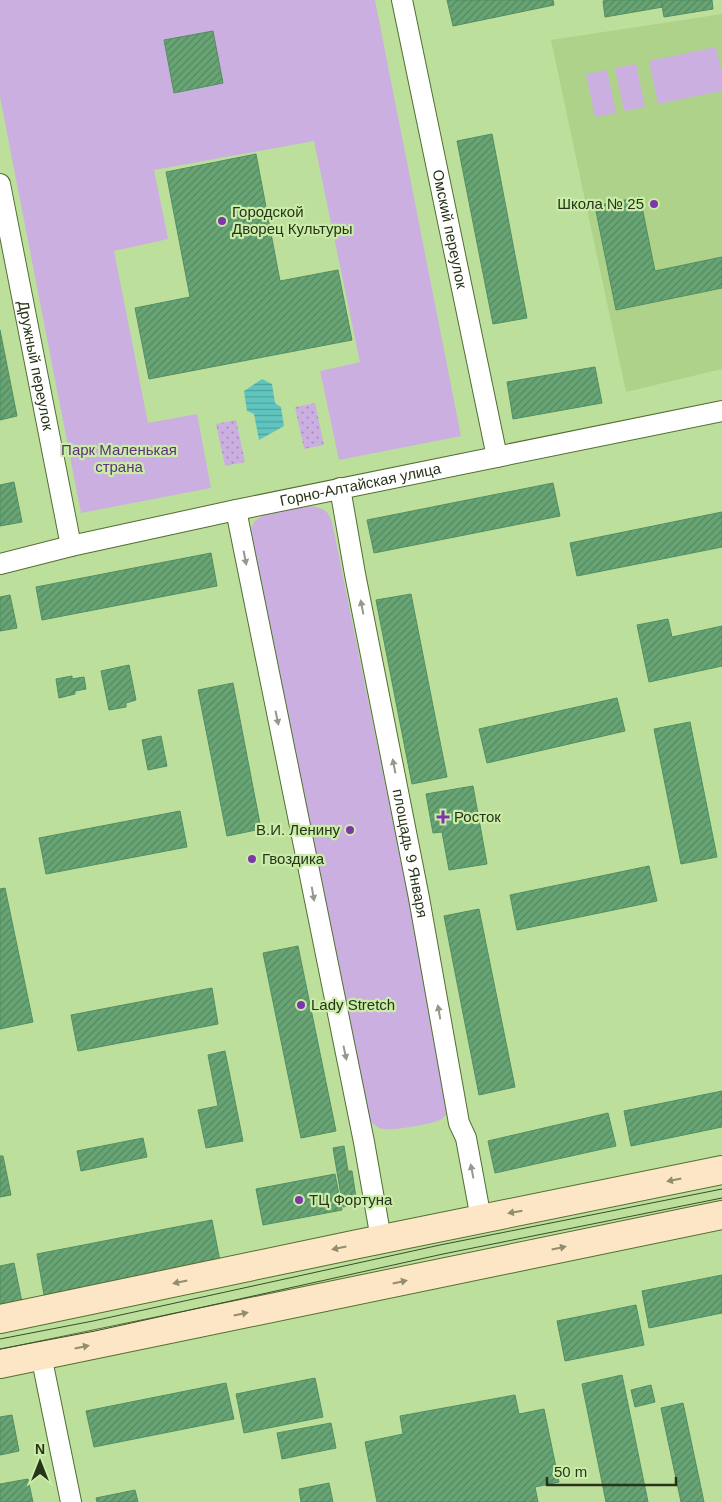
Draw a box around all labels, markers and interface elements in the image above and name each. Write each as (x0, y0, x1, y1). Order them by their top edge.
street label: Омский переулок (429, 168, 471, 290)
place label: Школа № 25 (557, 195, 644, 212)
marker: Школа № 25 (648, 198, 660, 210)
place label: Городской Дворец Культуры (232, 203, 353, 237)
marker: Городской Дворец Культуры (216, 215, 228, 227)
street label: Дружный переулок (15, 299, 57, 432)
park label: Парк Маленькая страна (61, 441, 177, 475)
street label: Горно-Алтайская улица (278, 459, 443, 509)
one-way arrow (242, 551, 250, 567)
one-way arrow (357, 598, 365, 614)
one-way arrow (274, 710, 282, 726)
one-way arrow (390, 759, 398, 774)
street label: площадь 9 Января (390, 787, 431, 919)
place label: Росток (454, 808, 501, 825)
marker: Росток (436, 810, 450, 824)
place label: В.И. Ленину (256, 821, 340, 838)
marker: В.И. Ленину (344, 824, 356, 836)
place label: Гвоздика (262, 850, 325, 867)
marker: Гвоздика (246, 853, 258, 865)
one-way arrow (310, 886, 318, 902)
place label: Lady Stretch (311, 996, 395, 1013)
marker: Lady Stretch (295, 999, 307, 1011)
one-way arrow (435, 1004, 443, 1020)
one-way arrow (342, 1046, 350, 1062)
one-way arrow (467, 1162, 475, 1178)
one-way arrow (666, 1176, 682, 1184)
place label: ТЦ Фортуна (309, 1191, 393, 1208)
marker: ТЦ Фортуна (293, 1194, 305, 1206)
one-way arrow (507, 1208, 523, 1216)
one-way arrow (331, 1244, 346, 1252)
one-way arrow (552, 1244, 567, 1252)
one-way arrow (393, 1277, 409, 1285)
one-way arrow (172, 1278, 187, 1286)
one-way arrow (234, 1310, 250, 1318)
one-way arrow (74, 1343, 90, 1351)
north arrow (15, 1437, 65, 1487)
text: N (35, 1441, 45, 1457)
scale bar (547, 1454, 676, 1486)
text: 50 m (554, 1463, 587, 1480)

